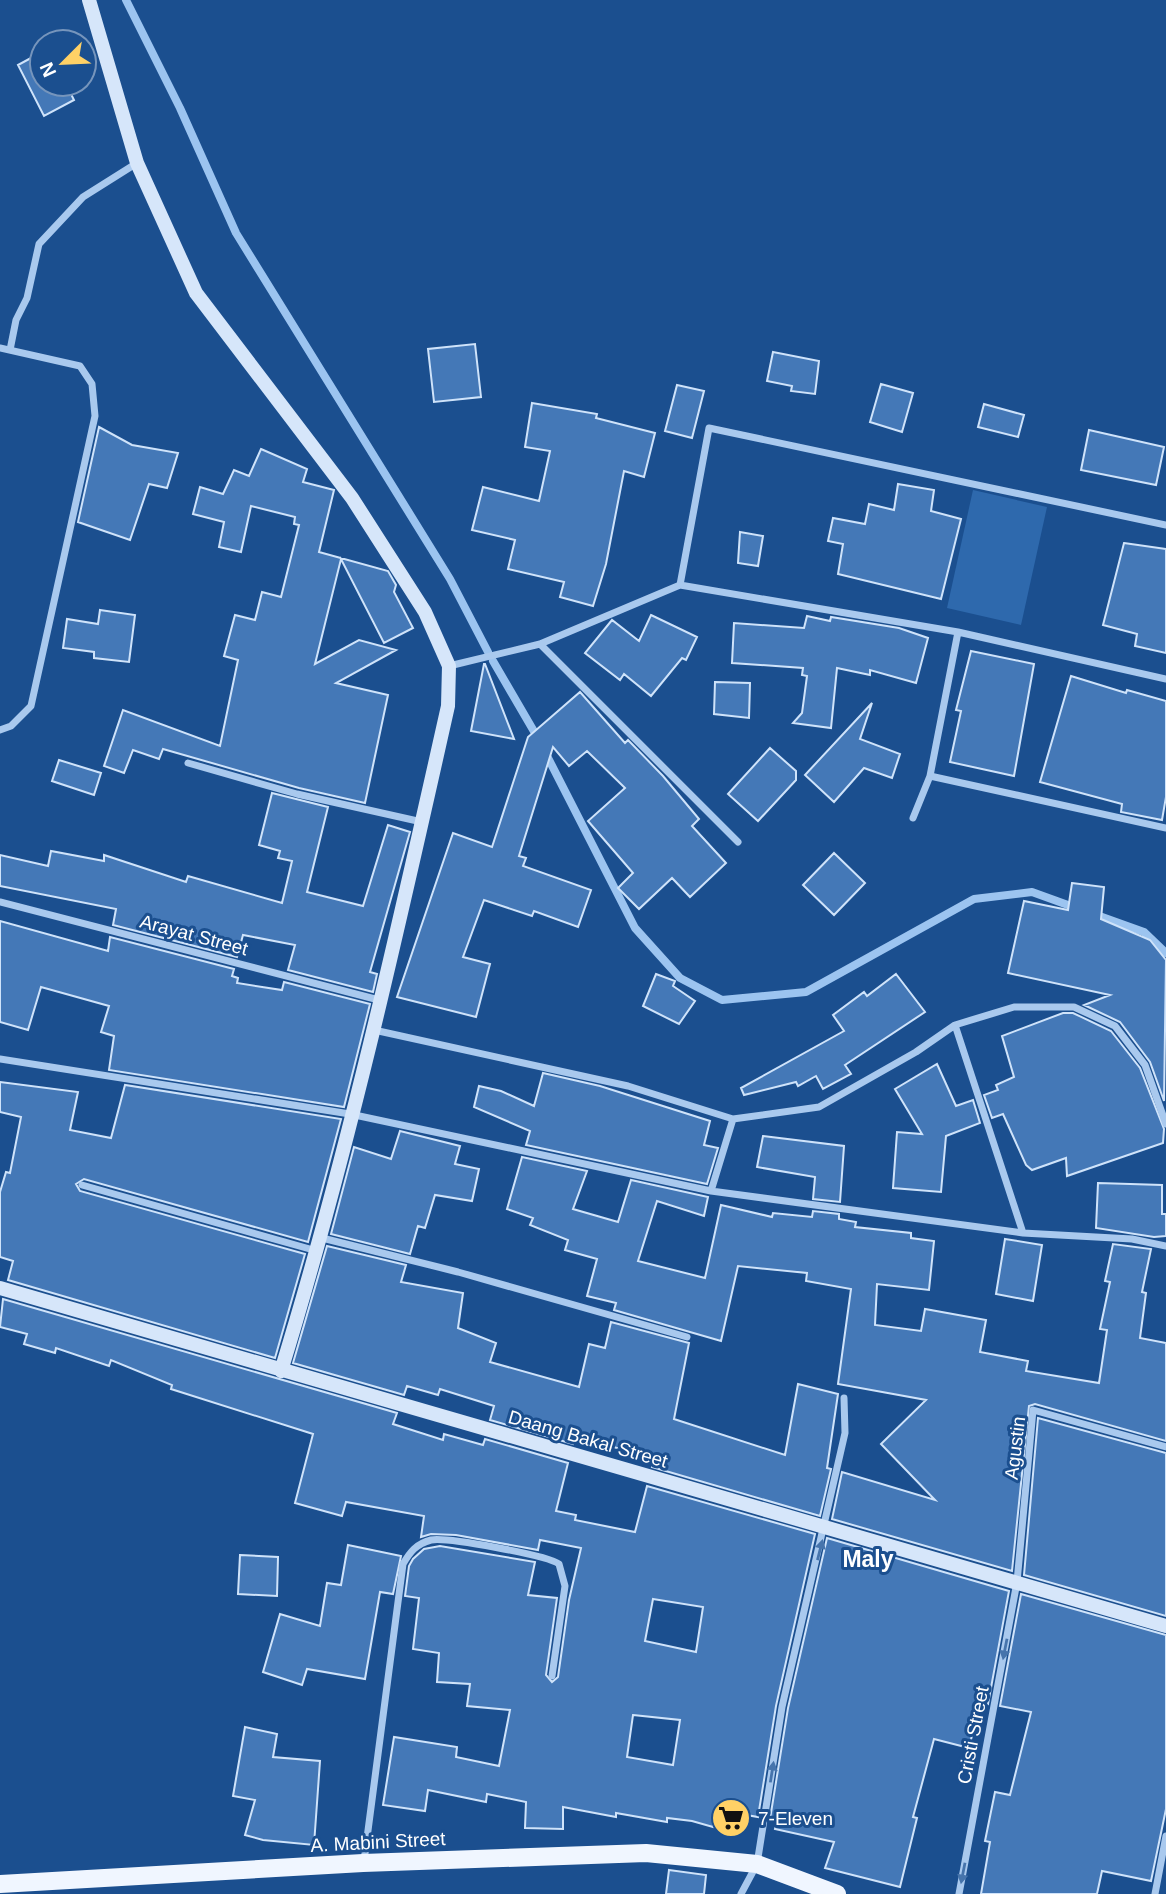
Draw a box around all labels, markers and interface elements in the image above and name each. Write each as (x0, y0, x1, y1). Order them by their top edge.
north arrow (28, 28, 98, 98)
text: N (36, 59, 60, 80)
street label: Arayat Street (138, 911, 251, 960)
street label: Daang Bakal Street (506, 1406, 671, 1472)
street label: Agustin (1001, 1415, 1029, 1481)
one-way arrow (815, 1539, 826, 1561)
district label: Maly (842, 1546, 894, 1572)
one-way arrow (999, 1638, 1010, 1660)
street label: Cristi Street (953, 1684, 993, 1786)
one-way arrow (767, 1761, 778, 1783)
supermarket icon: 7-Eleven (710, 1797, 752, 1839)
place label: 7-Eleven (758, 1808, 833, 1829)
street label: A. Mabini Street (310, 1828, 447, 1856)
one-way arrow (957, 1862, 968, 1884)

